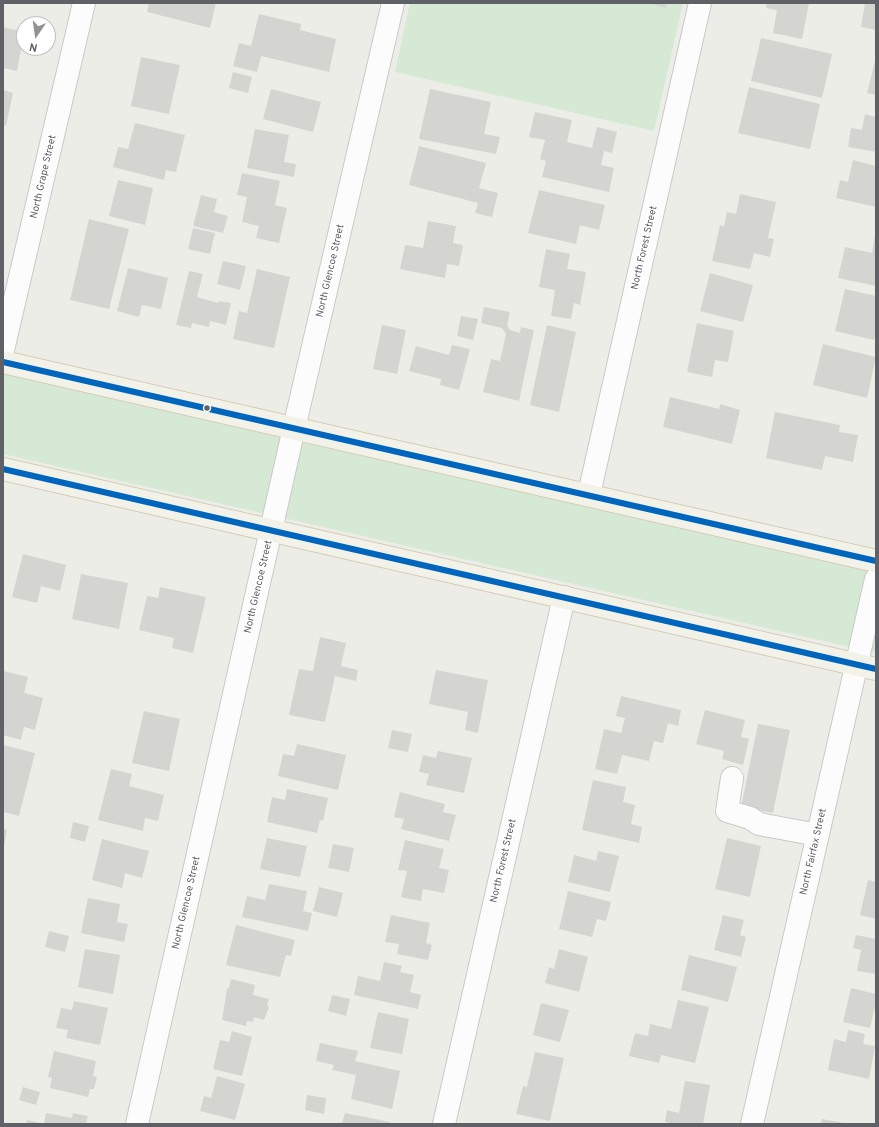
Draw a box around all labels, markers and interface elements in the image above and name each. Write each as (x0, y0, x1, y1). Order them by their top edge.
north arrow (16, 16, 56, 56)
text: N (28, 39, 39, 54)
street label: North Grape Street (29, 134, 59, 220)
street label: North Forest Street (630, 205, 660, 291)
street label: North Glencoe Street (314, 223, 348, 319)
unlabelled marker (202, 403, 212, 413)
street label: North Glencoe Street (242, 539, 276, 635)
street label: North Fairfax Street (798, 807, 830, 897)
street label: North Forest Street (489, 818, 519, 904)
street label: North Glencoe Street (170, 855, 204, 951)

